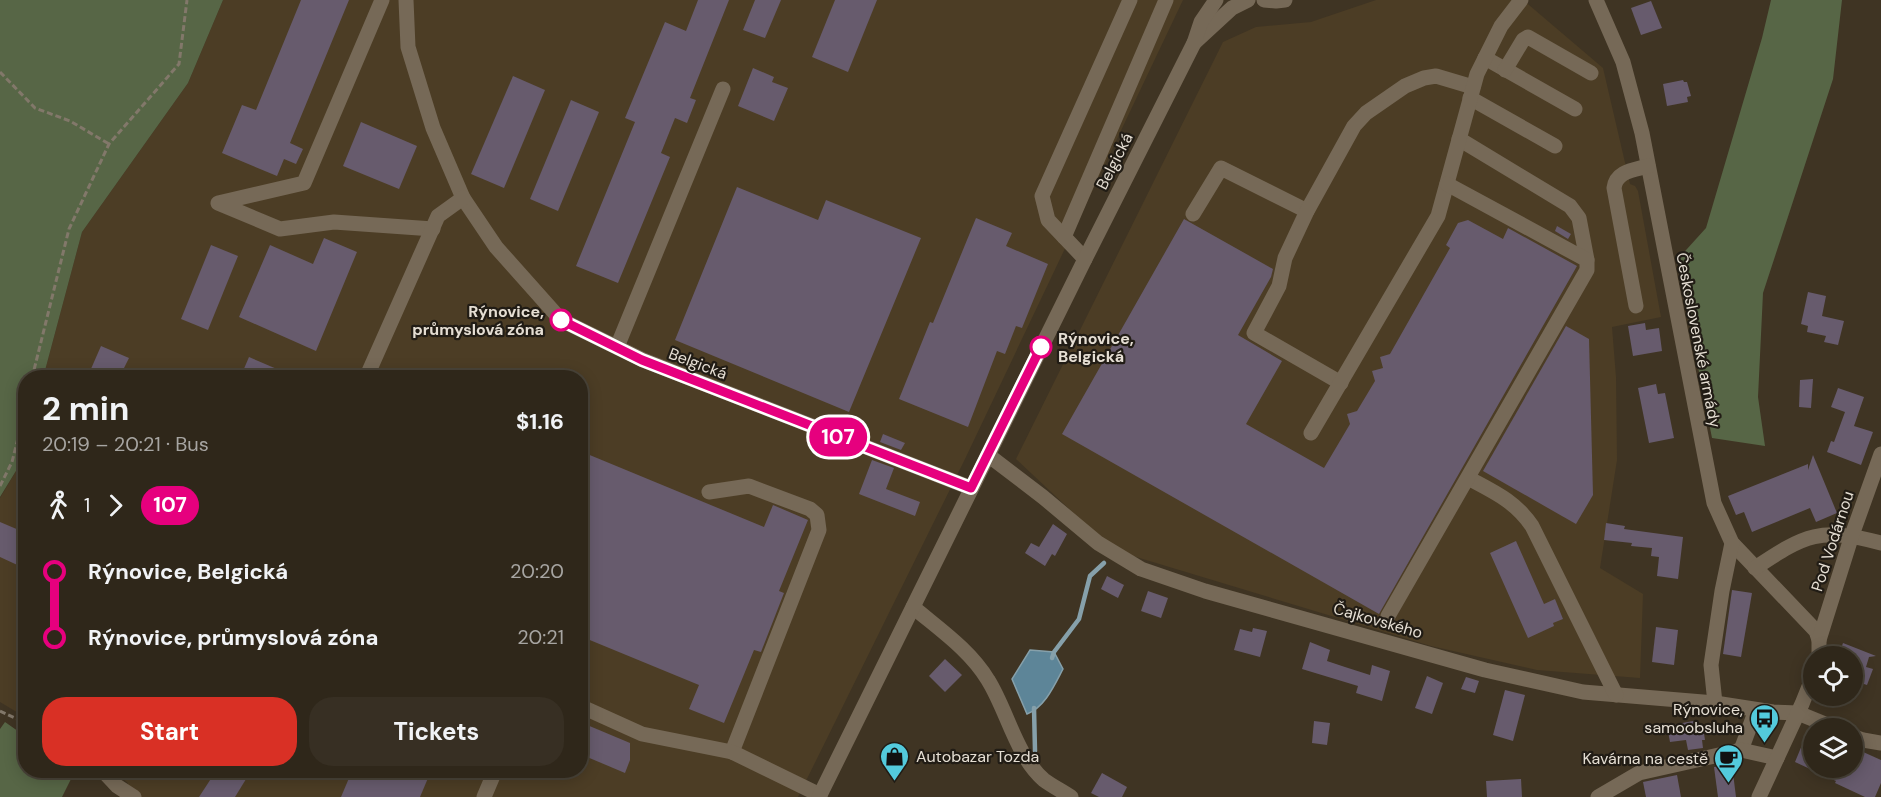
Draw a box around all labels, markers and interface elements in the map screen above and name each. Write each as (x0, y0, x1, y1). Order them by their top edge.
street label: Belgická (1091, 129, 1138, 193)
street label: Československé armády (1671, 251, 1726, 430)
place label: Rýnovice, průmyslová zóna (412, 301, 544, 340)
marker: Rýnovice, průmyslová zóna (550, 309, 572, 331)
place label: Rýnovice, Belgická (1058, 328, 1134, 367)
marker: Rýnovice, Belgická (1030, 336, 1052, 358)
street label: Belgická (666, 343, 730, 384)
text: 2 min (42, 387, 129, 430)
text: $1.16 (516, 407, 564, 436)
line badge: 107 (804, 418, 872, 456)
text: 107 (821, 423, 855, 451)
text: 20:19 – 20:21 · Bus (42, 431, 209, 457)
street label: Pod Vodárnou (1806, 488, 1859, 594)
icon: walk (42, 489, 75, 522)
icon: forward (99, 489, 132, 522)
text: 107 (153, 491, 187, 519)
text: 1 (84, 492, 90, 518)
text: Rýnovice, Belgická (88, 557, 288, 586)
text: 20:20 (510, 558, 564, 584)
street label: Čajkovského (1331, 598, 1425, 643)
text: Rýnovice, průmyslová zóna (88, 623, 378, 652)
text: 20:21 (517, 624, 564, 650)
map controls (1803, 646, 1863, 778)
button: locate (1803, 646, 1863, 706)
button: Start (42, 697, 297, 766)
button: Tickets (309, 697, 564, 766)
place label: Rýnovice, samoobsluha (1644, 699, 1743, 738)
bus stop icon: Rýnovice, samoobsluha (1748, 702, 1780, 744)
button: layers (1803, 718, 1863, 778)
shop icon: Autobazar Tozda (879, 740, 911, 782)
cafe icon: Kavárna na cestě (1713, 742, 1745, 784)
place label: Autobazar Tozda (916, 746, 1039, 767)
place label: Kavárna na cestě (1583, 748, 1708, 769)

